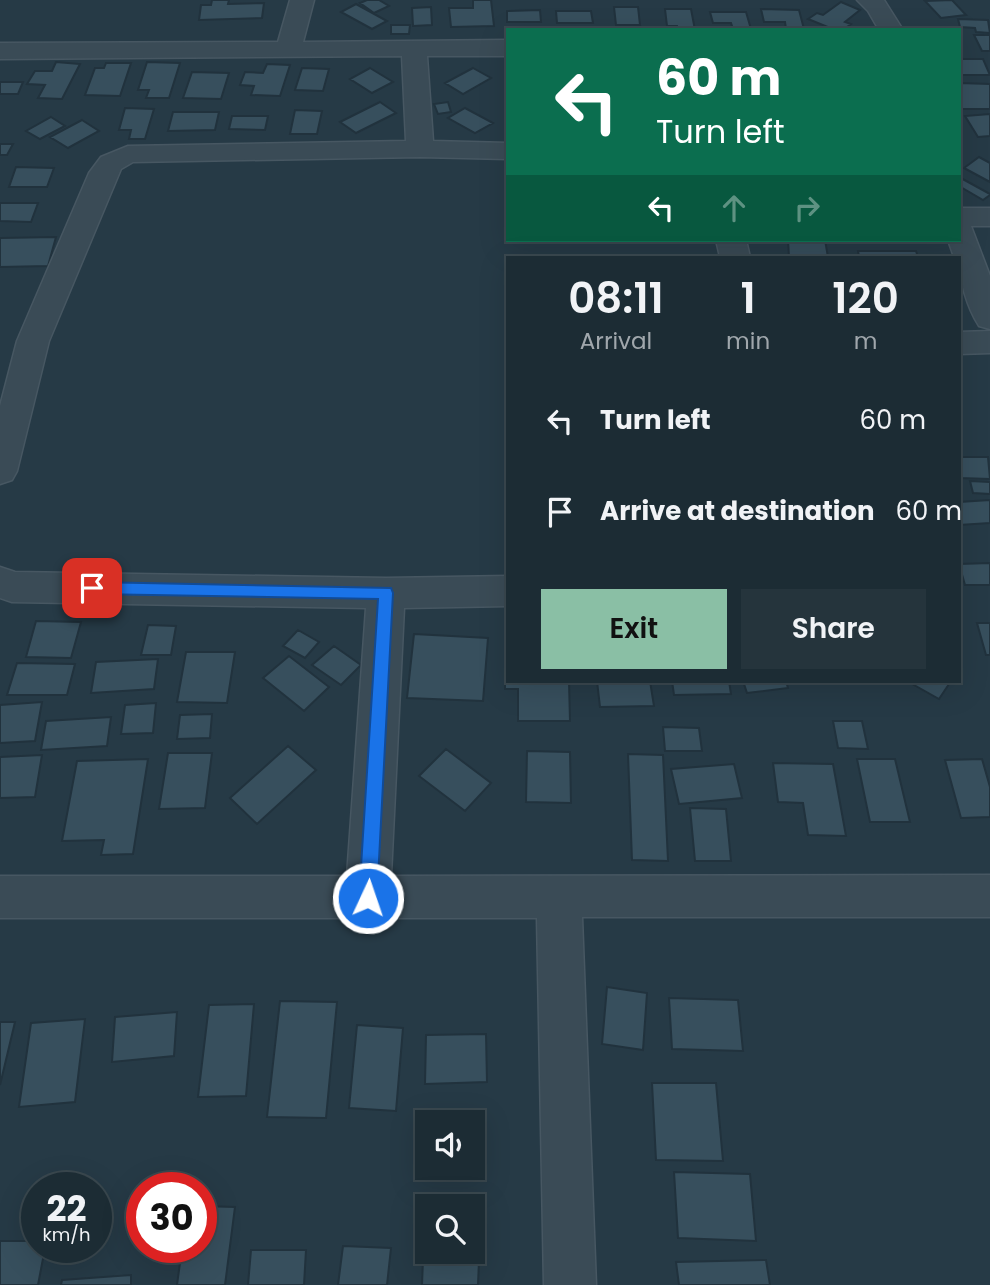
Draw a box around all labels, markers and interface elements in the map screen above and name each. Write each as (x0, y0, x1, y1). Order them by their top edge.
text: 60 m (656, 44, 781, 112)
icon: left (541, 56, 632, 147)
text: Turn left (656, 109, 785, 154)
icon: left (642, 189, 680, 227)
icon: ahead (715, 189, 753, 227)
icon: right (788, 189, 826, 227)
text: 08:11 (568, 269, 664, 328)
text: 1 (740, 269, 756, 328)
text: 120 (832, 269, 899, 328)
text: Arrival (580, 325, 652, 357)
text: min (726, 325, 770, 357)
text: m (854, 325, 877, 357)
icon: left (541, 402, 579, 440)
text: Turn left (600, 402, 711, 438)
text: 60 m (859, 402, 926, 438)
icon: arrive (541, 493, 579, 531)
text: Arrive at destination (600, 493, 875, 529)
text: 60 m (896, 493, 962, 529)
pin (62, 558, 122, 618)
icon: arrive (73, 569, 111, 607)
button: Exit (541, 589, 727, 669)
button: Share (741, 589, 926, 669)
position arrow (331, 861, 405, 935)
map controls (415, 1110, 485, 1264)
button: sound (415, 1110, 485, 1180)
speed limit sign: 30 (126, 1172, 217, 1263)
text: 22 (47, 1184, 86, 1233)
button: search (415, 1194, 485, 1264)
text: km/h (43, 1222, 90, 1247)

